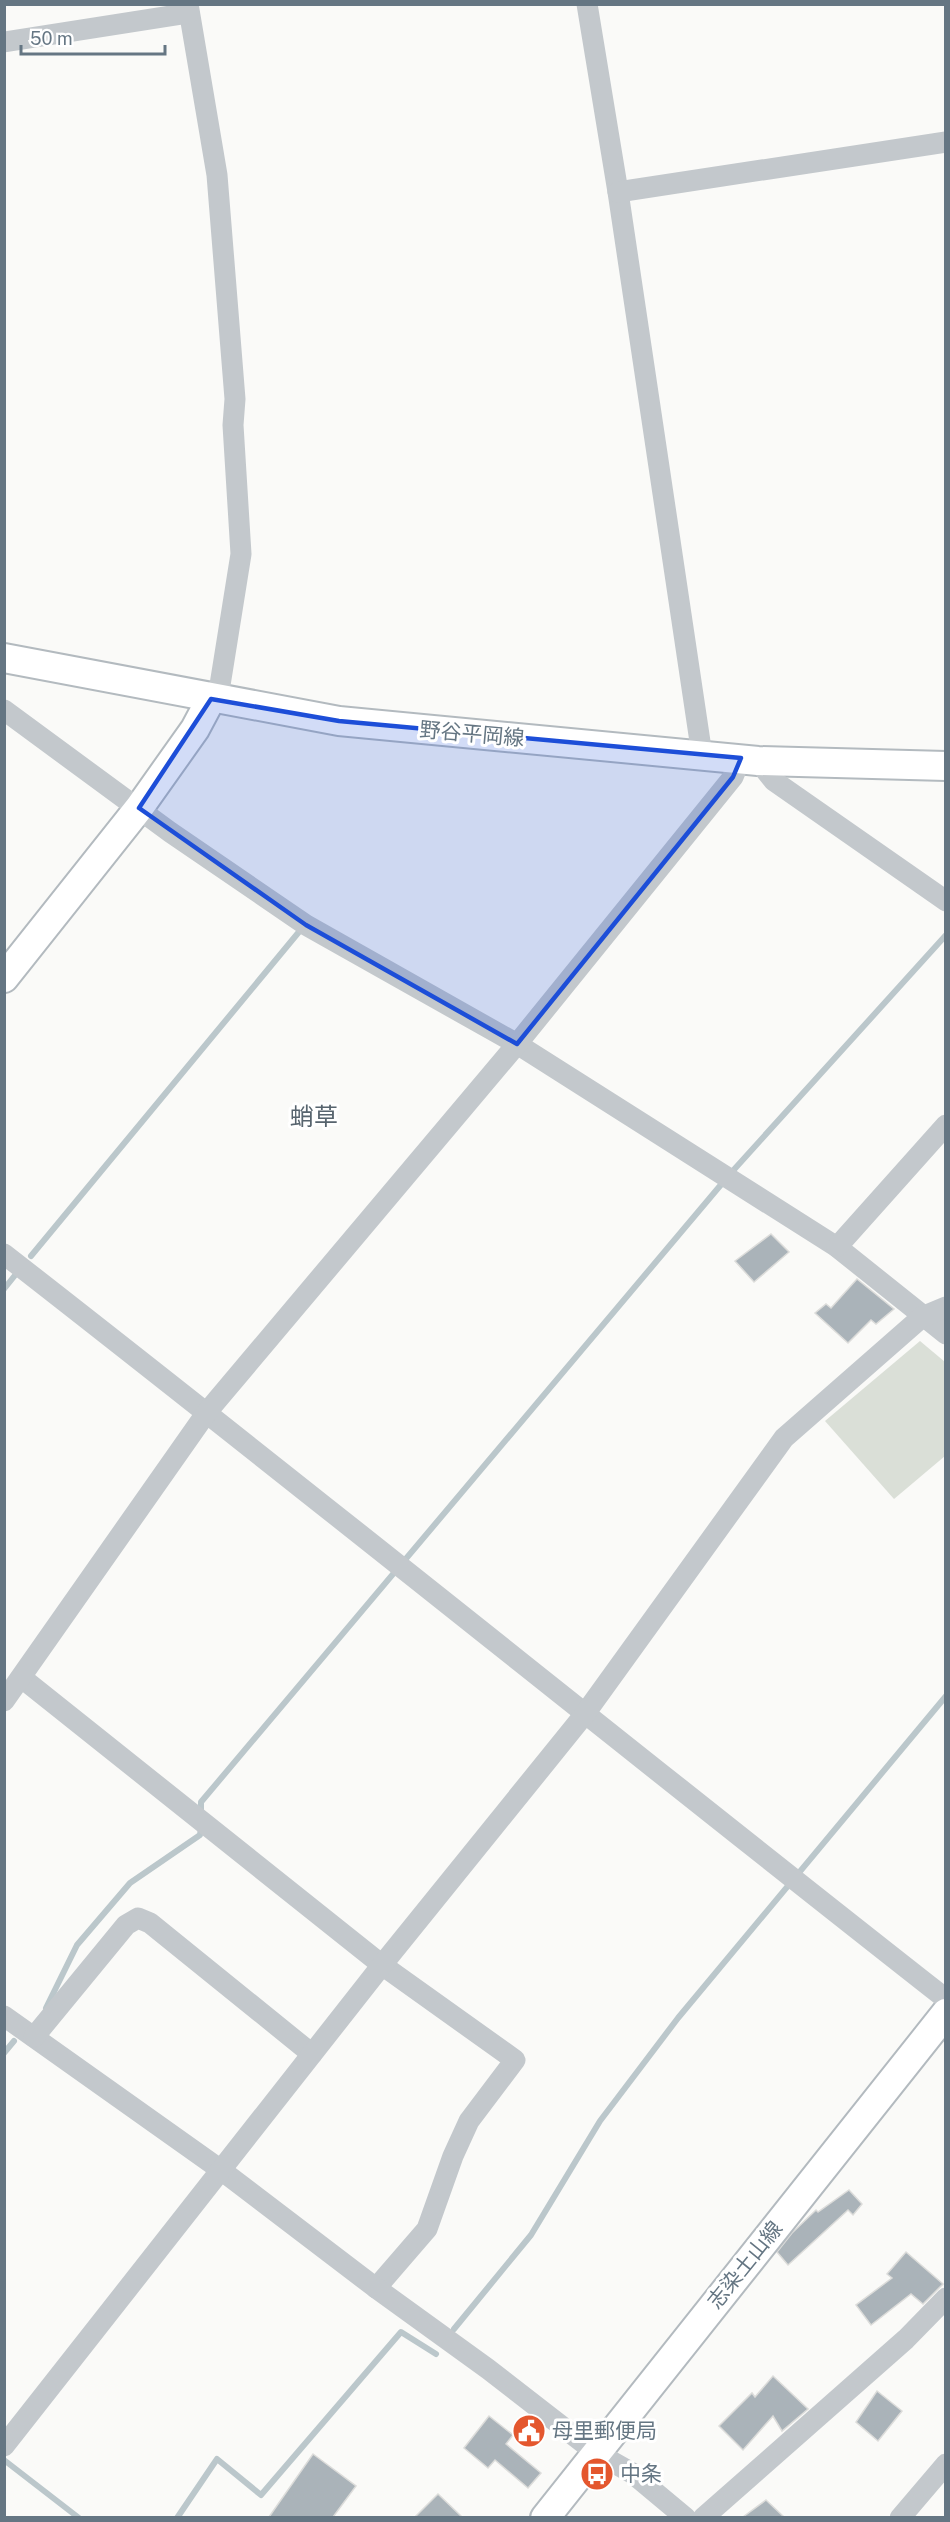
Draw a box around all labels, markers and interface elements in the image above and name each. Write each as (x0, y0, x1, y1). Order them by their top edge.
scale bar (21, 18, 165, 56)
text: 50 m (30, 28, 73, 49)
street label: 野谷平岡線 (419, 716, 525, 751)
district label: 蛸草 (290, 1102, 338, 1130)
street label: 志染土山線 (702, 2216, 787, 2313)
public building icon: 母里郵便局 (511, 2413, 547, 2449)
place label: 母里郵便局 (552, 2418, 657, 2443)
bus stop icon: 中条 (579, 2456, 615, 2492)
place label: 中条 (620, 2461, 662, 2486)

